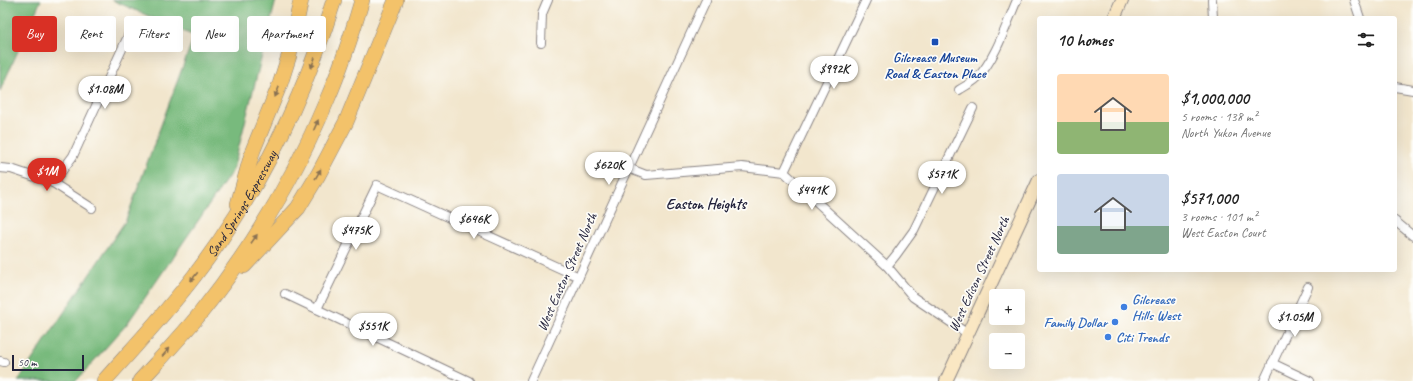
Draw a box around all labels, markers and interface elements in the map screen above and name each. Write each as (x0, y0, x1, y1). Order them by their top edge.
chip: Buy (12, 16, 57, 52)
chip: Rent (65, 16, 116, 52)
chip: Filters (124, 16, 183, 52)
chip: New (191, 16, 239, 52)
chip: Apartment (247, 16, 326, 52)
icon: filters (1355, 29, 1377, 51)
text: 10 homes (1057, 30, 1113, 51)
marker: Gilcrease Museum Road & Easton Place (930, 37, 940, 47)
place label: Gilcrease Museum Road & Easton Place (884, 49, 987, 82)
pin: $992K (806, 56, 862, 90)
one-way arrow (309, 58, 315, 70)
text: $992K (819, 61, 849, 77)
pin: $1.08M (72, 76, 138, 110)
text: $1.08M (87, 81, 123, 97)
one-way arrow (274, 86, 280, 97)
text: $1,000,000 (1181, 88, 1249, 109)
icon: home (1089, 90, 1137, 138)
text: 5 rooms · 138 m² (1181, 109, 1257, 125)
one-way arrow (313, 119, 319, 130)
text: North Yukon Avenue (1181, 125, 1270, 141)
street label: Sand Springs Expressway (203, 147, 281, 260)
pin: $620K (581, 152, 637, 186)
text: $620K (594, 157, 624, 173)
pin: $1M (28, 158, 66, 192)
pin: $571K (914, 161, 970, 195)
text: $1M (36, 163, 58, 179)
text: $571K (927, 166, 957, 182)
one-way arrow (314, 168, 321, 180)
pin: $441K (784, 177, 840, 211)
text: $441K (797, 182, 827, 198)
text: $571,000 (1181, 188, 1238, 209)
icon: home (1089, 190, 1137, 238)
district label: Easton Heights (666, 195, 748, 214)
pin: $646K (446, 206, 502, 240)
text: 3 rooms · 101 m² (1181, 209, 1257, 225)
street label: West Easton Street North (533, 210, 601, 334)
text: $646K (459, 211, 489, 227)
street label: West Edison Street North (945, 213, 1013, 334)
pin: $475K (328, 217, 384, 251)
text: $475K (341, 222, 371, 238)
text: West Easton Court (1181, 225, 1266, 241)
one-way arrow (250, 233, 258, 244)
one-way arrow (189, 271, 198, 282)
map controls (989, 289, 1025, 369)
button: + (989, 289, 1025, 325)
place label: Gilcrease Hills West (1132, 291, 1183, 324)
marker: Gilcrease Hills West (1119, 302, 1129, 312)
pin: $1.05M (1262, 304, 1328, 338)
text: $1.05M (1277, 309, 1313, 325)
pin: $551K (345, 313, 401, 347)
place label: Family Dollar (1044, 314, 1109, 331)
marker: Family Dollar (1110, 317, 1120, 327)
text: $551K (358, 318, 388, 334)
place label: Citi Trends (1116, 329, 1171, 346)
marker: Citi Trends (1103, 332, 1113, 342)
button: − (989, 333, 1025, 369)
one-way arrow (162, 347, 171, 357)
scale bar (12, 353, 84, 372)
text: 50 m (18, 355, 37, 369)

